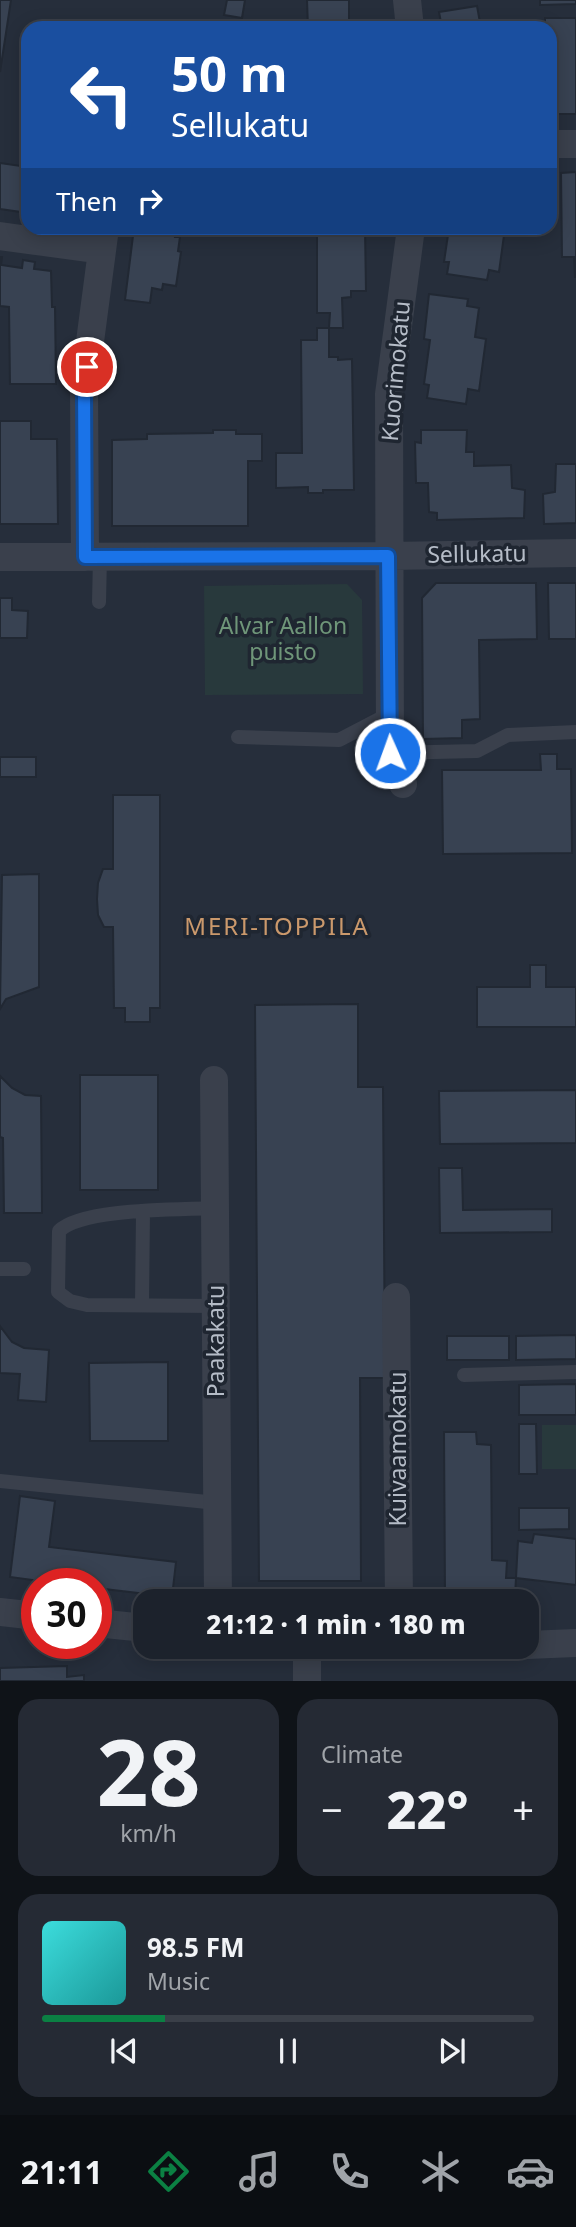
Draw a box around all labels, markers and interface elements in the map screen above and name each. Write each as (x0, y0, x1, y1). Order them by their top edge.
text: 50 m (171, 40, 288, 106)
icon: left (56, 49, 147, 140)
text: Sellukatu (171, 103, 309, 146)
icon: right (131, 182, 169, 220)
text: Then (56, 183, 117, 219)
street label: Kuorimokatu (373, 299, 417, 443)
pin (57, 337, 117, 397)
icon: arrive (68, 348, 106, 386)
street label: Sellukatu (427, 536, 527, 570)
park label: Alvar Aallon puisto (219, 609, 347, 667)
position arrow (353, 716, 427, 790)
district label: MERI-TOPPILA (184, 909, 370, 942)
street label: Paakakatu (199, 1285, 231, 1397)
street label: Kuivaamokatu (381, 1372, 413, 1527)
speed limit sign: 30 (21, 1568, 112, 1659)
text: 21:12 · 1 min · 180 m (206, 1606, 466, 1642)
text: 28 (96, 1709, 201, 1833)
text: Climate (321, 1738, 403, 1770)
text: 22° (386, 1773, 469, 1844)
text: − (321, 1783, 343, 1835)
text: + (512, 1783, 534, 1835)
text: km/h (120, 1817, 177, 1849)
text: 98.5 FM (147, 1929, 244, 1965)
text: Music (147, 1965, 210, 1997)
icon: previous (105, 2032, 143, 2070)
icon: pause (269, 2032, 307, 2070)
icon: next (433, 2032, 471, 2070)
icon: directions (144, 2147, 193, 2196)
icon: music (235, 2147, 284, 2196)
icon: phone (325, 2147, 374, 2196)
icon: climate (416, 2147, 465, 2196)
icon: car (506, 2147, 555, 2196)
text: 21:11 (21, 2150, 103, 2193)

